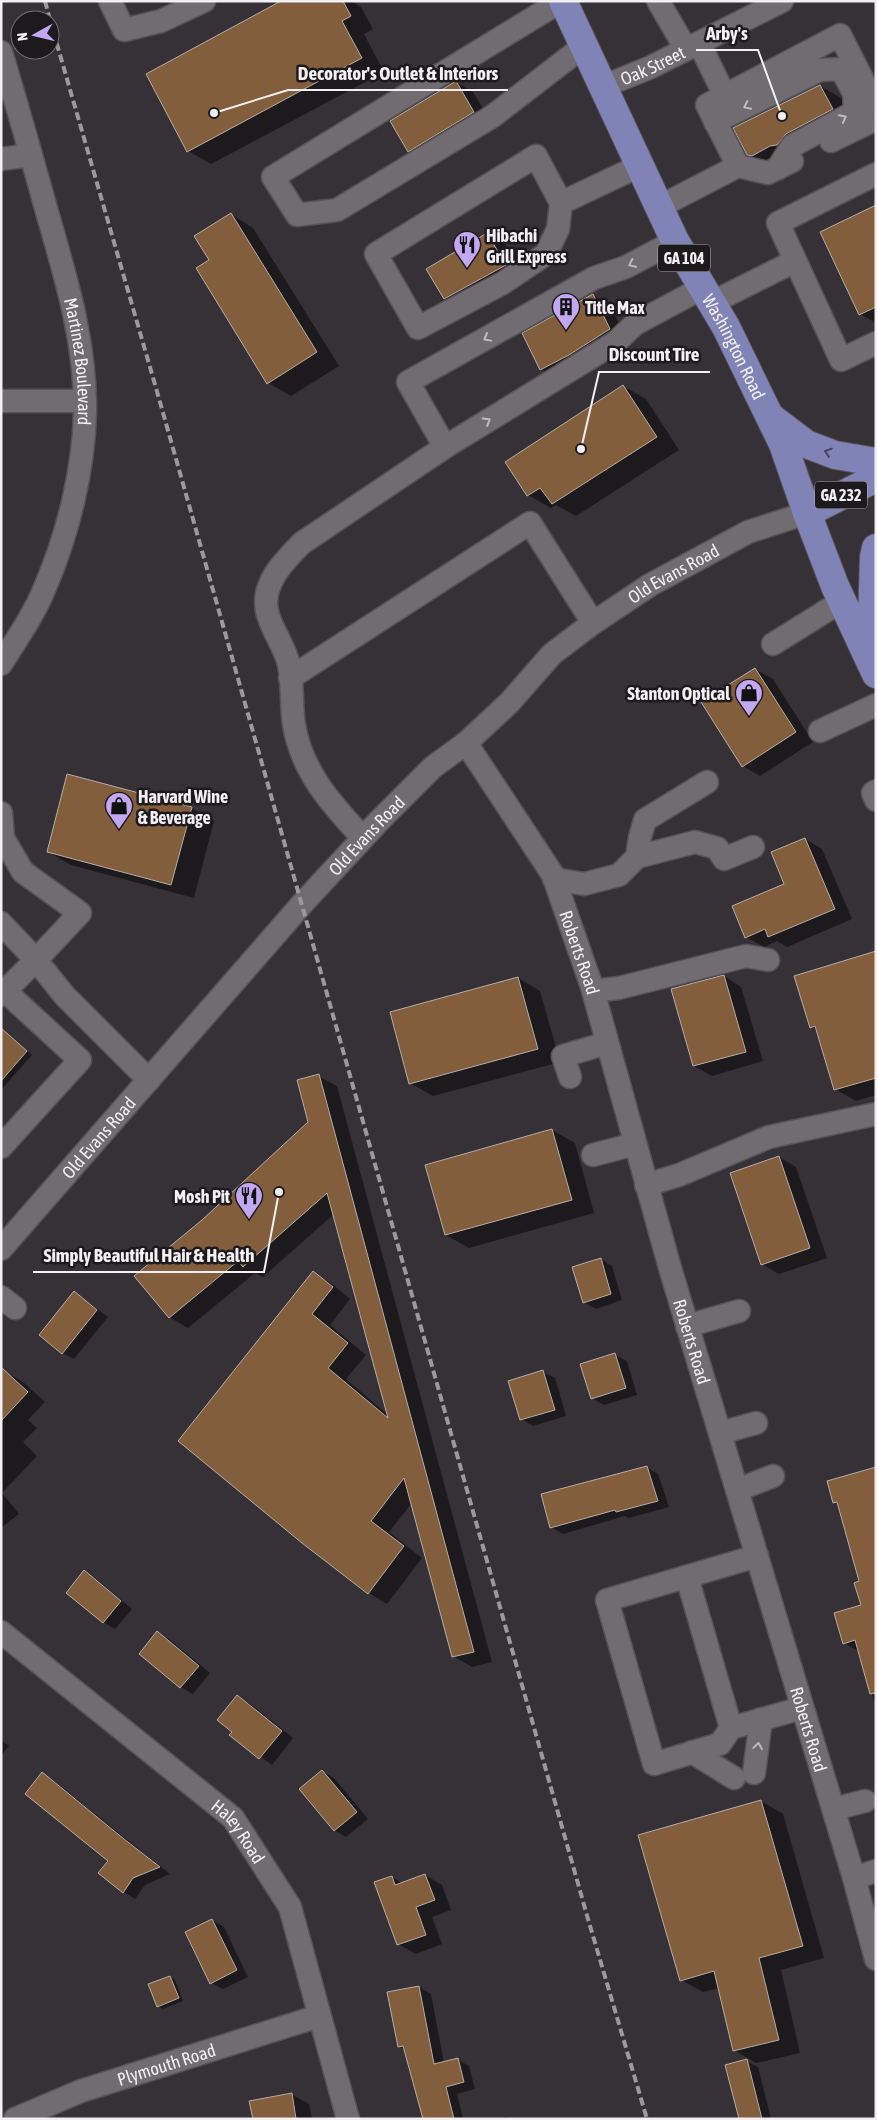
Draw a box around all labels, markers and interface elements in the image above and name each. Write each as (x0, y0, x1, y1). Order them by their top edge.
north arrow (10, 10, 60, 60)
callout: Arby's (696, 16, 758, 50)
text: Arby's (705, 22, 748, 44)
text: N (14, 32, 31, 42)
street label: Oak Street (617, 41, 688, 89)
callout: Decorator's Outlet & Interiors (288, 56, 508, 90)
text: Decorator's Outlet & Interiors (298, 62, 498, 84)
one-way arrow (743, 100, 752, 110)
one-way arrow (838, 115, 847, 125)
place label: Hibachi Grill Express (486, 225, 567, 267)
restaurant icon: Hibachi Grill Express (452, 230, 482, 269)
road number: GA 104 (658, 244, 710, 272)
one-way arrow (628, 258, 637, 268)
street label: Washington Road (698, 290, 770, 403)
building icon: Title Max (551, 292, 581, 331)
street label: Martinez Boulevard (60, 296, 96, 426)
place label: Title Max (585, 297, 646, 318)
one-way arrow (484, 332, 493, 342)
callout: Discount Tire (599, 338, 710, 372)
text: Discount Tire (609, 343, 700, 365)
one-way arrow (481, 418, 490, 428)
one-way arrow (824, 448, 833, 458)
road number: GA 232 (815, 482, 867, 508)
street label: Old Evans Road (624, 539, 722, 607)
shop icon: Stanton Optical (734, 678, 764, 717)
place label: Stanton Optical (627, 683, 730, 704)
place label: Harvard Wine & Beverage (138, 786, 228, 828)
shop icon: Harvard Wine & Beverage (104, 791, 134, 830)
street label: Old Evans Road (324, 791, 409, 879)
street label: Roberts Road (556, 907, 604, 997)
street label: Old Evans Road (57, 1092, 140, 1183)
restaurant icon: Mosh Pit (234, 1181, 264, 1220)
place label: Mosh Pit (174, 1186, 231, 1207)
callout: Simply Beautiful Hair & Health (33, 1238, 264, 1272)
text: Simply Beautiful Hair & Health (43, 1244, 255, 1266)
street label: Roberts Road (669, 1296, 715, 1386)
street label: Roberts Road (786, 1684, 832, 1774)
one-way arrow (752, 1742, 763, 1750)
street label: Haley Road (208, 1795, 270, 1867)
street label: Plymouth Road (114, 2039, 218, 2089)

